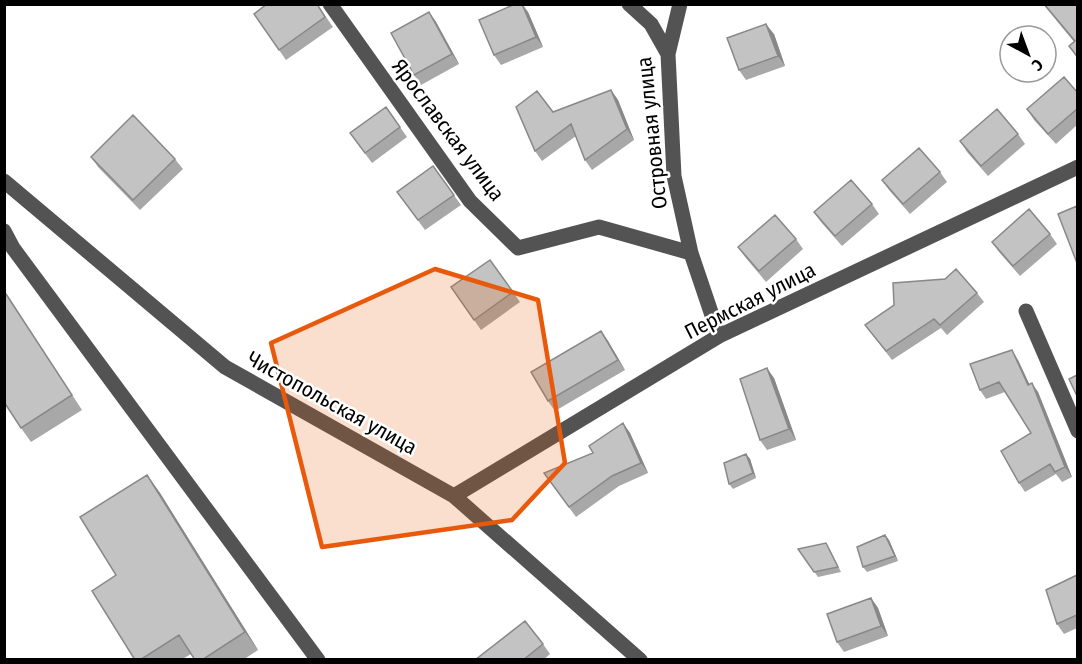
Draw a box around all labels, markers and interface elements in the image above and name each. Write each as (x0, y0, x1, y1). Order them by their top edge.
north arrow (998, 24, 1058, 84)
street label: Ярославская улица (386, 54, 510, 206)
text: С (1028, 55, 1047, 75)
street label: Островная улица (631, 56, 673, 210)
street label: Пермская улица (680, 257, 820, 345)
street label: Чистопольская улица (243, 346, 421, 460)

